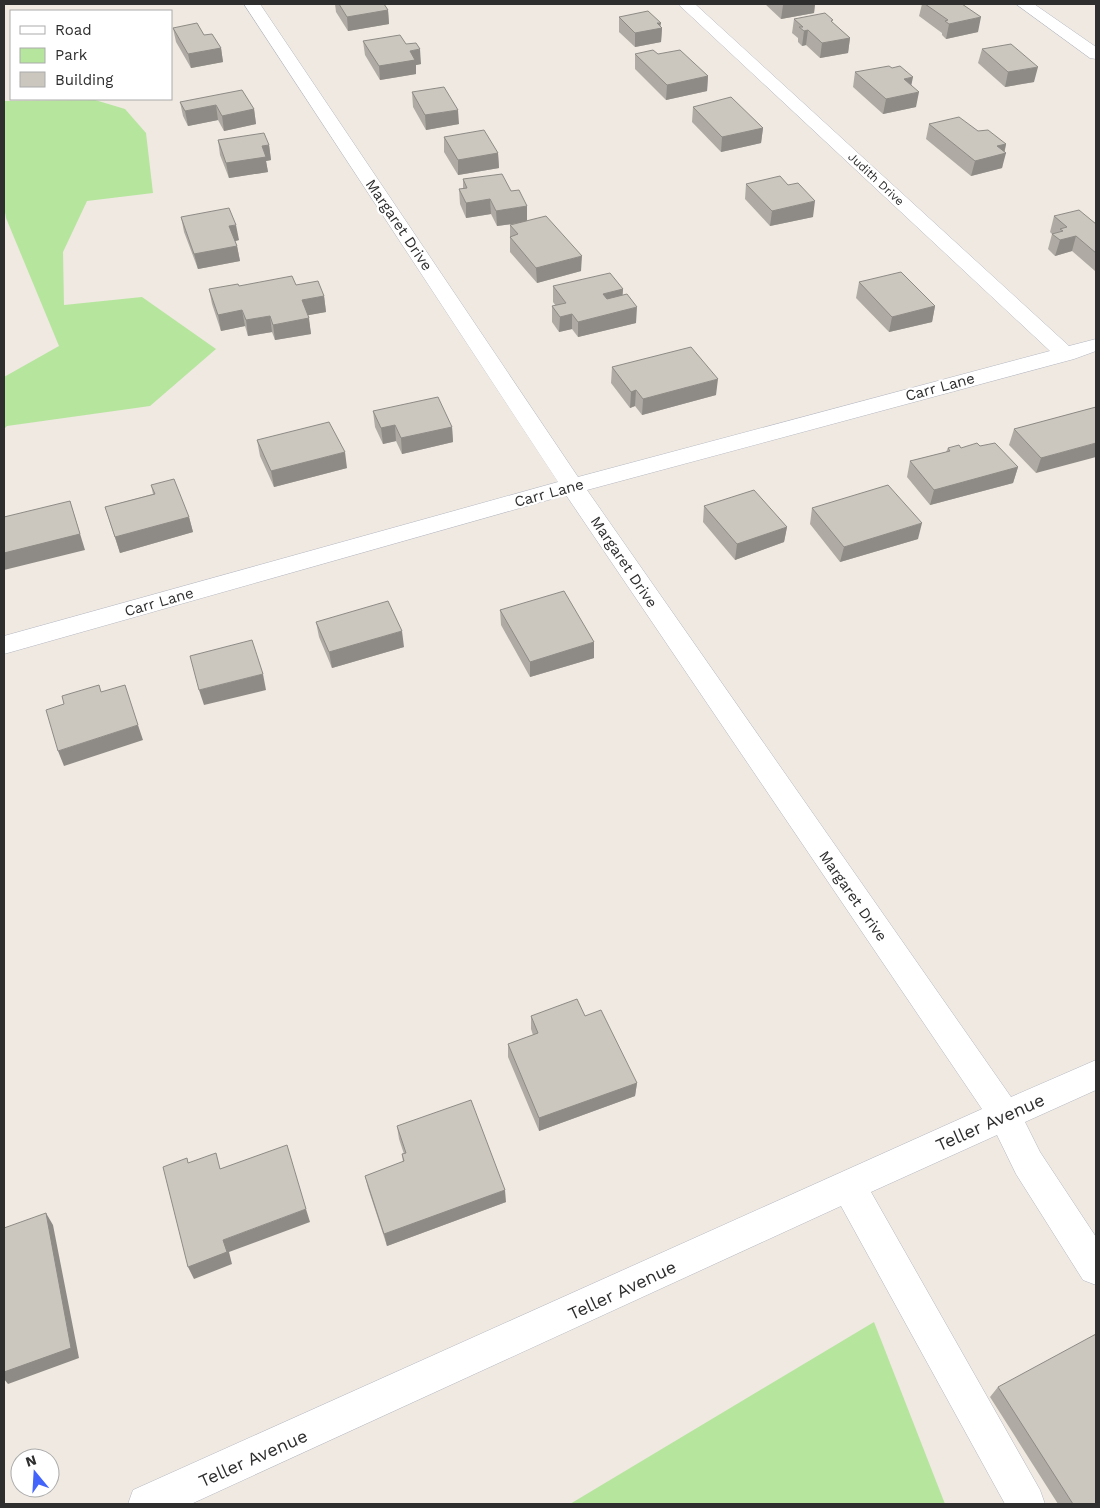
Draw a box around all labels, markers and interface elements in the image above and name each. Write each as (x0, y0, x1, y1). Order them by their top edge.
legend (10, 10, 172, 100)
text: Road (55, 21, 92, 39)
text: Park (55, 46, 88, 64)
text: Building (55, 71, 113, 89)
street label: Judith Drive (845, 150, 907, 208)
street label: Margaret Drive (362, 176, 436, 274)
street label: Carr Lane (903, 369, 977, 405)
street label: Carr Lane (512, 475, 586, 511)
street label: Margaret Drive (587, 513, 661, 611)
street label: Carr Lane (122, 584, 196, 620)
street label: Margaret Drive (815, 847, 891, 945)
street label: Teller Avenue (932, 1089, 1048, 1155)
street label: Teller Avenue (565, 1256, 679, 1324)
street label: Teller Avenue (195, 1425, 311, 1491)
north arrow (10, 1448, 60, 1498)
text: N (24, 1451, 38, 1470)

